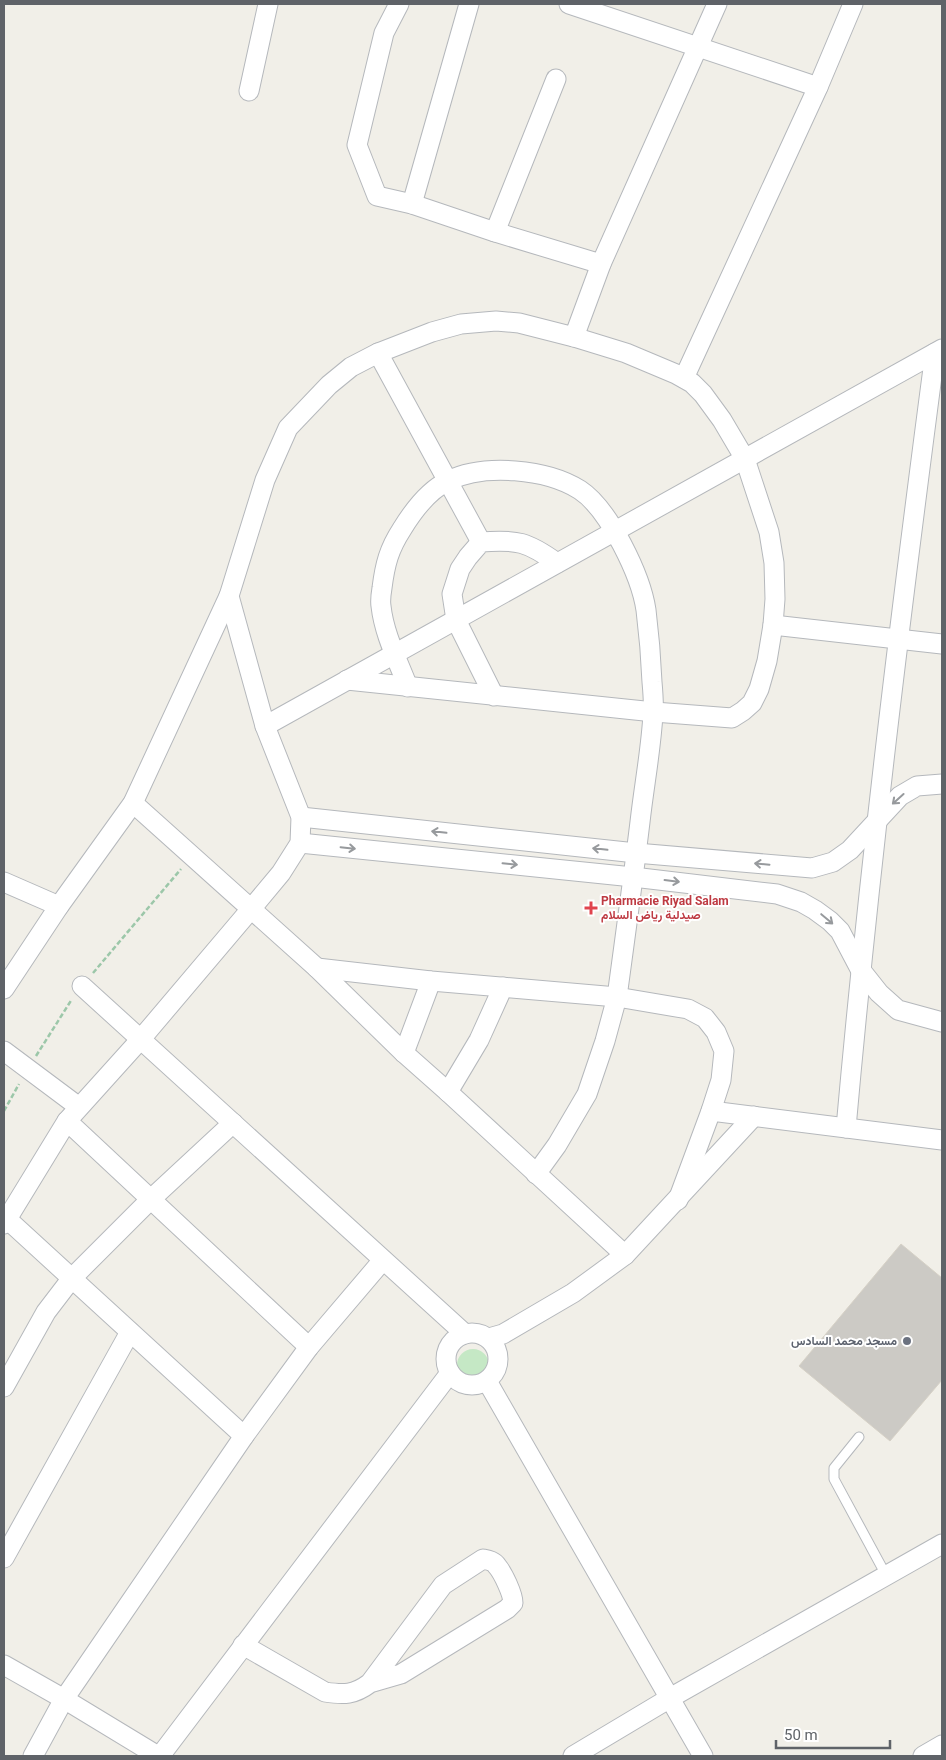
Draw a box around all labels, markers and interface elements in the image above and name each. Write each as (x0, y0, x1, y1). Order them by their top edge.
one-way arrow (892, 793, 905, 805)
one-way arrow (431, 827, 447, 837)
one-way arrow (340, 843, 356, 853)
one-way arrow (593, 844, 609, 854)
one-way arrow (502, 859, 518, 869)
one-way arrow (754, 859, 770, 868)
one-way arrow (663, 876, 679, 886)
place label: Pharmacie Riyad Salam صيدلية رياض السلام (601, 894, 729, 923)
marker: Pharmacie Riyad Salam صيدلية رياض السلام (585, 902, 597, 914)
one-way arrow (820, 914, 833, 925)
place label: مسجد محمد السادس (791, 1334, 897, 1348)
marker: مسجد محمد السادس (901, 1335, 913, 1347)
scale bar (776, 1718, 890, 1750)
text: 50 m (784, 1726, 818, 1744)

